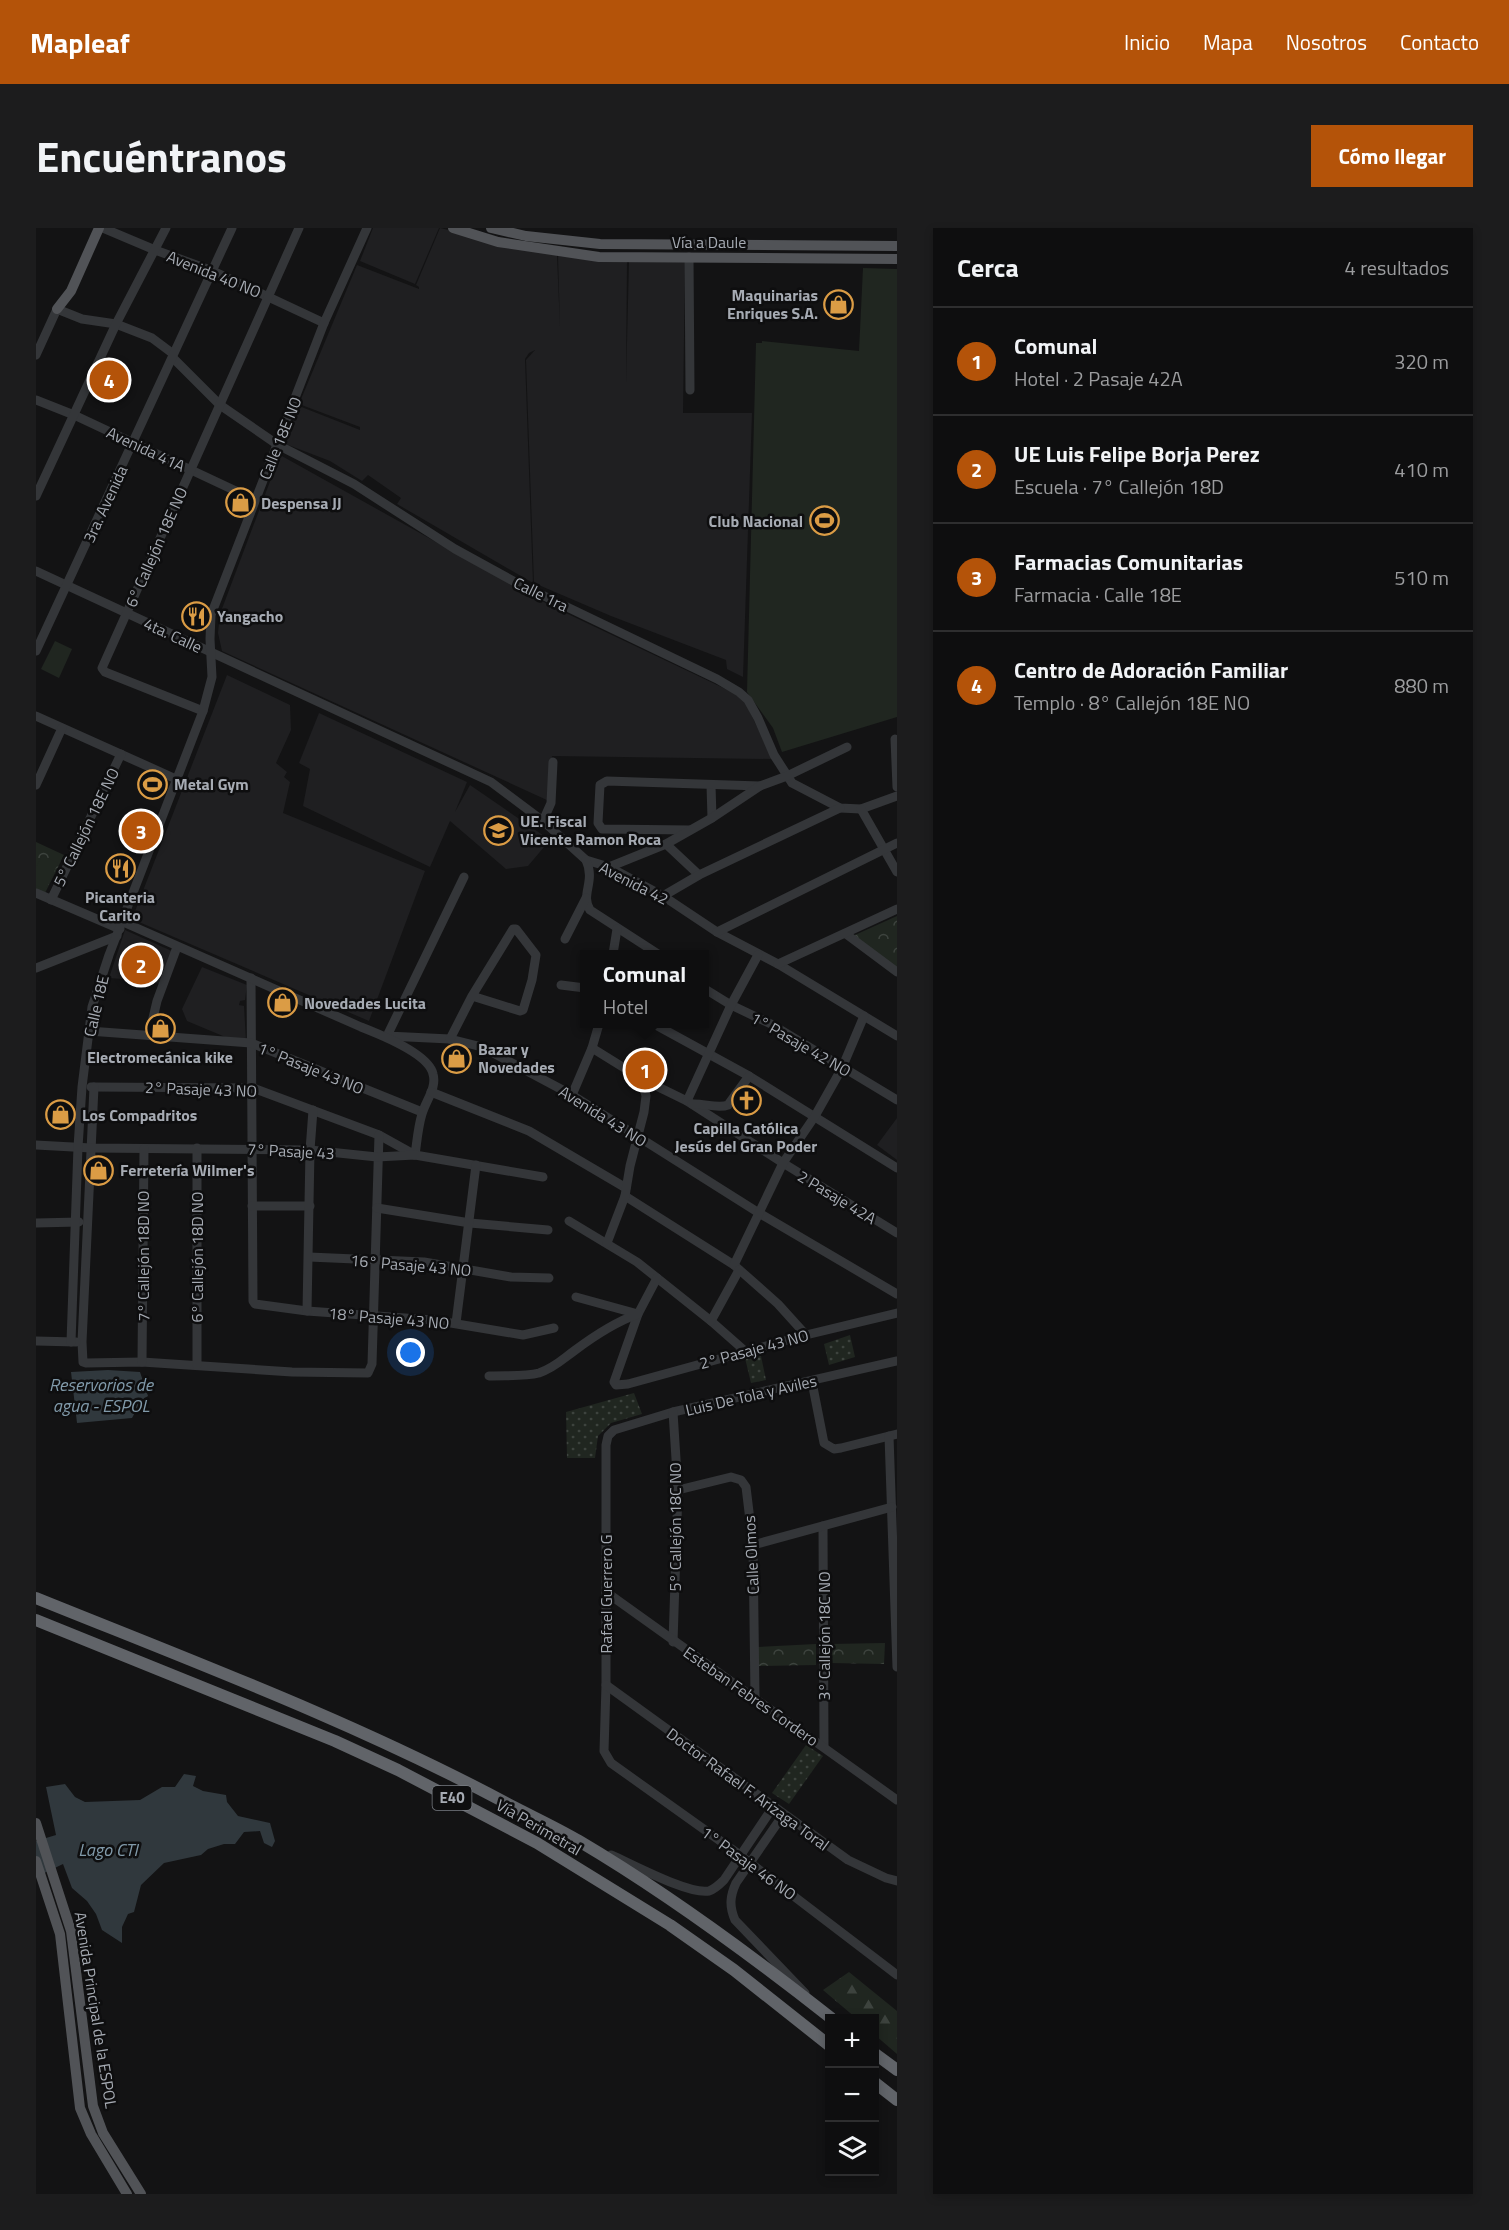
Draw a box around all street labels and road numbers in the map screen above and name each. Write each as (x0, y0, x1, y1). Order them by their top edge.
street label: Vía a Daule (672, 230, 746, 254)
street label: Avenida 40 NO (163, 244, 265, 304)
street label: Calle 18E NO (253, 393, 307, 483)
street label: Avenida 41A (103, 420, 190, 478)
street label: 3ra. Avenida (77, 461, 133, 547)
street label: 6° Callejón 18E NO (119, 483, 193, 611)
street label: Calle 1ra (510, 570, 572, 618)
street label: 4ta. Calle (140, 611, 206, 659)
street label: 5° Callejón 18E NO (47, 764, 125, 890)
street label: Avenida 42 (595, 855, 673, 911)
street label: Calle 18E (77, 973, 115, 1039)
street label: 1° Pasaje 42 NO (746, 1006, 856, 1082)
street label: 1° Pasaje 43 NO (254, 1036, 368, 1100)
street label: 2° Pasaje 43 NO (144, 1075, 258, 1103)
street label: Avenida 43 NO (554, 1079, 652, 1153)
street label: 7° Pasaje 43 (247, 1137, 335, 1165)
street label: 2 Pasaje 42A (793, 1164, 881, 1230)
street label: 7° Callejón 18D NO (131, 1191, 155, 1321)
street label: 6° Callejón 18D NO (185, 1192, 209, 1322)
street label: 16° Pasaje 43 NO (350, 1248, 472, 1282)
street label: 18° Pasaje 43 NO (328, 1301, 450, 1335)
street label: 2° Pasaje 43 NO (697, 1323, 811, 1375)
street label: Luis De Tola y Aviles (683, 1368, 819, 1422)
street label: 5° Callejón 18C NO (663, 1462, 687, 1592)
street label: Calle Olmos (737, 1515, 765, 1595)
street label: Rafael Guerrero G (594, 1534, 618, 1654)
street label: 3° Callejón 18C NO (812, 1571, 836, 1701)
street label: Esteban Febres Cordero (678, 1640, 824, 1752)
street label: Doctor Rafael F. Arízaga Toral (662, 1722, 834, 1856)
road number: E40 (432, 1786, 472, 1810)
street label: Vía Perimetral (492, 1793, 586, 1861)
street label: 1° Pasaje 46 NO (697, 1820, 801, 1906)
street label: Avenida Principal de la ESPOL (69, 1910, 123, 2110)

